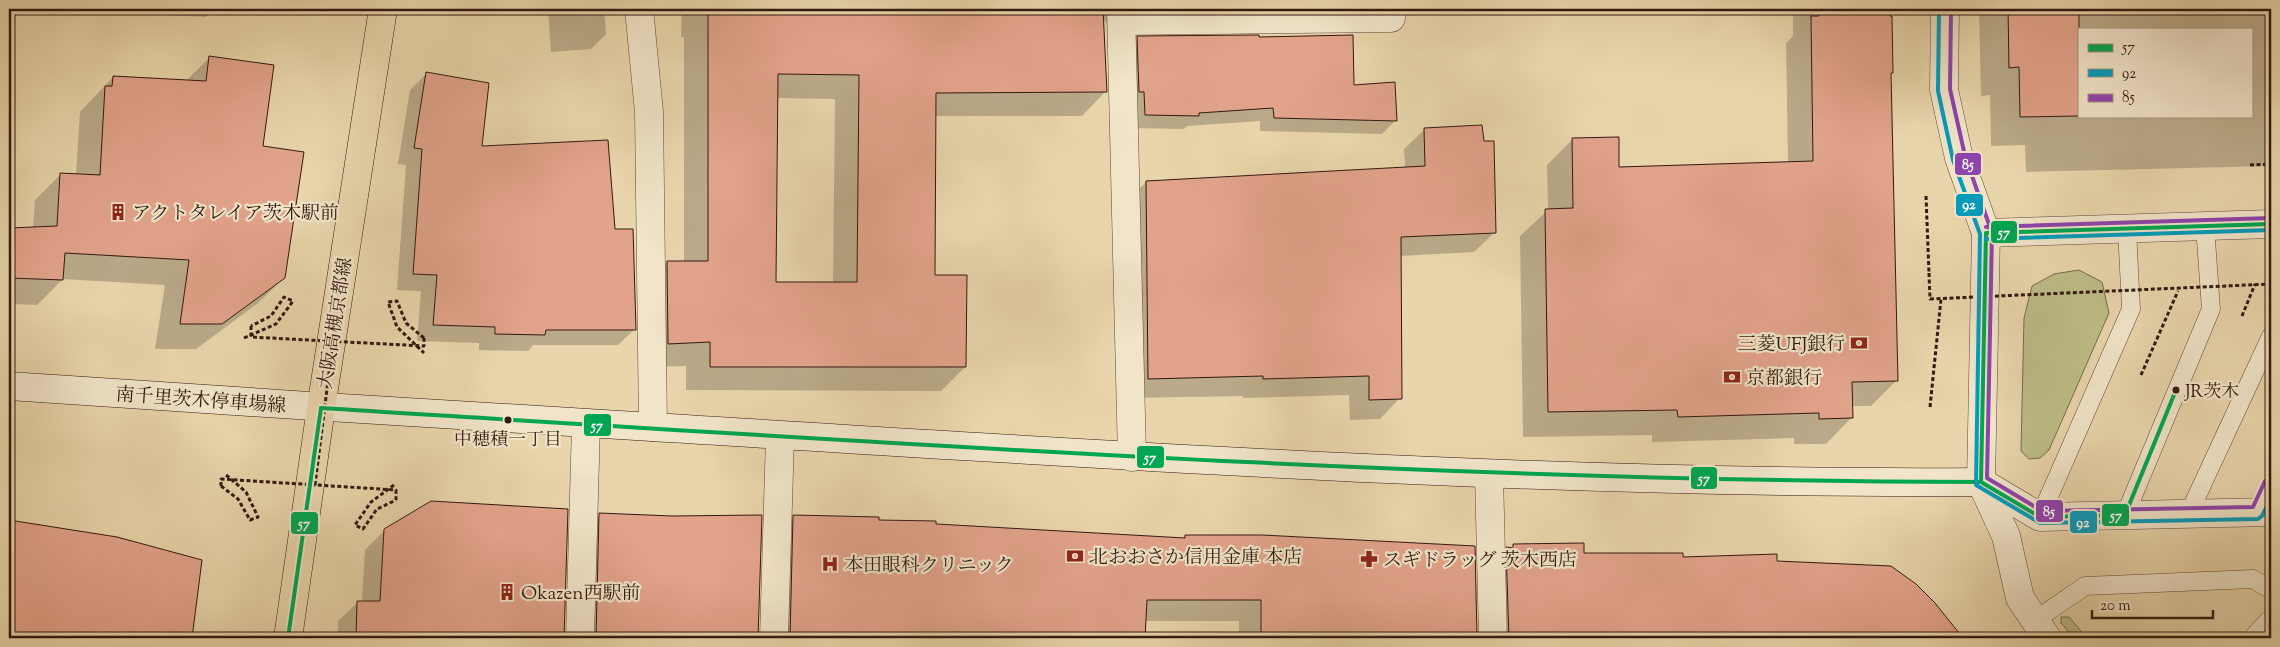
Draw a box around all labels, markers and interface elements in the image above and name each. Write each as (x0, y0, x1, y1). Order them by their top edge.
legend (2078, 28, 2252, 118)
text: 57 (2121, 38, 2135, 59)
text: 92 (2122, 64, 2136, 85)
text: 85 (2122, 88, 2135, 109)
line badge: 85 (1954, 152, 1982, 176)
text: 85 (1962, 156, 1974, 176)
line badge: 92 (1955, 193, 1984, 217)
text: 92 (1962, 196, 1976, 216)
place label: アクトタレイア茨木駅前 (132, 201, 339, 228)
building icon: アクトタレイア茨木駅前 (108, 202, 128, 222)
line badge: 57 (1990, 220, 2018, 244)
text: 57 (1997, 224, 2011, 244)
street label: 大阪高槻京都線 (313, 256, 360, 391)
place label: 三菱UFJ銀行 (1737, 332, 1845, 359)
bank icon: 三菱UFJ銀行 (1849, 333, 1869, 353)
place label: 京都銀行 (1746, 366, 1822, 393)
bank icon: 京都銀行 (1722, 367, 1742, 387)
place label: JR茨木 (2184, 380, 2239, 406)
street label: 南千里茨木停車場線 (115, 382, 287, 421)
marker: JR茨木 (2171, 385, 2181, 395)
line badge: 57 (583, 413, 612, 437)
marker: 中穂積一丁目 (503, 415, 513, 425)
text: 57 (590, 417, 604, 437)
place label: 中穂積一丁目 (454, 428, 562, 454)
line badge: 57 (1136, 445, 1165, 469)
text: 57 (1143, 449, 1157, 469)
line badge: 57 (1690, 466, 1718, 490)
text: 57 (1697, 470, 1711, 490)
line badge: 85 (2035, 499, 2064, 523)
text: 85 (2043, 503, 2055, 523)
line badge: 57 (2101, 503, 2130, 527)
text: 57 (2109, 507, 2123, 527)
line badge: 92 (2069, 510, 2098, 534)
line badge: 57 (290, 511, 319, 535)
text: 92 (2076, 514, 2090, 534)
text: 57 (297, 515, 311, 535)
place label: 北おおさか信用金庫 本店 (1089, 545, 1302, 572)
bank icon: 北おおさか信用金庫 本店 (1065, 546, 1085, 566)
place label: スギドラッグ 茨木西店 (1383, 548, 1577, 575)
pharmacy icon: スギドラッグ 茨木西店 (1359, 549, 1379, 569)
place label: 本田眼科クリニック (844, 553, 1014, 580)
hospital icon: 本田眼科クリニック (820, 554, 840, 574)
place label: Okazen西駅前 (521, 581, 641, 608)
building icon: Okazen西駅前 (497, 582, 517, 602)
scale bar (2092, 587, 2214, 619)
text: 20 m (2100, 596, 2131, 617)

